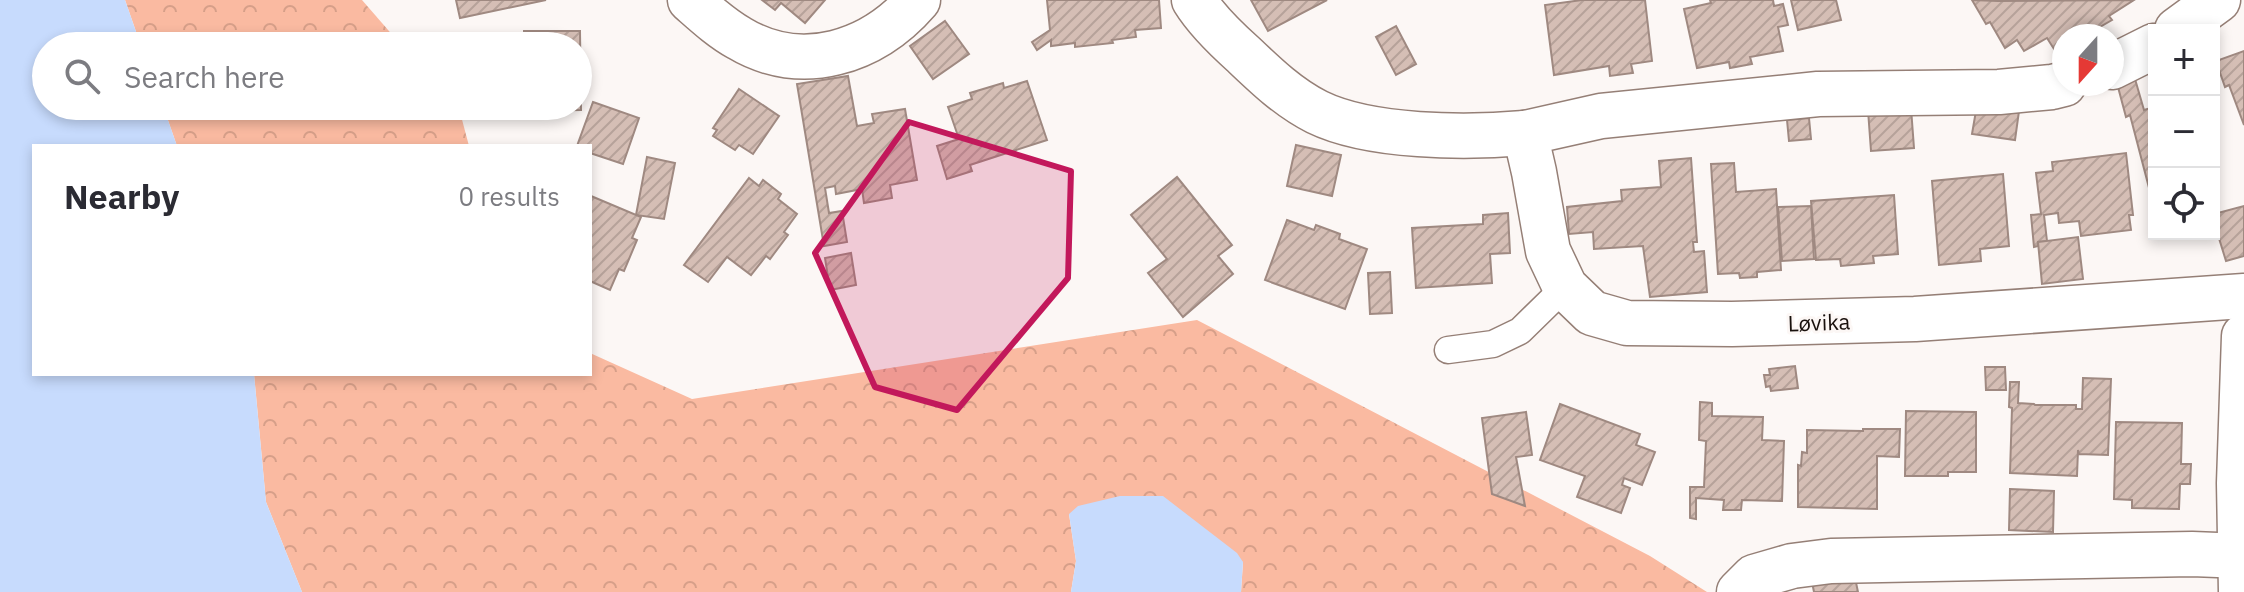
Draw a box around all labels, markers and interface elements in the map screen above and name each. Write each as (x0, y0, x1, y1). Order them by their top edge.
north arrow (2052, 24, 2124, 96)
map controls (2148, 24, 2220, 240)
button: + (2148, 24, 2220, 96)
search box (32, 32, 592, 120)
icon: search (60, 54, 104, 98)
text: Search here (124, 57, 285, 96)
button: − (2148, 96, 2220, 168)
button: locate (2148, 168, 2220, 240)
text: Nearby (64, 174, 179, 218)
text: 0 results (458, 179, 560, 213)
street label: Løvika (1787, 306, 1851, 338)

